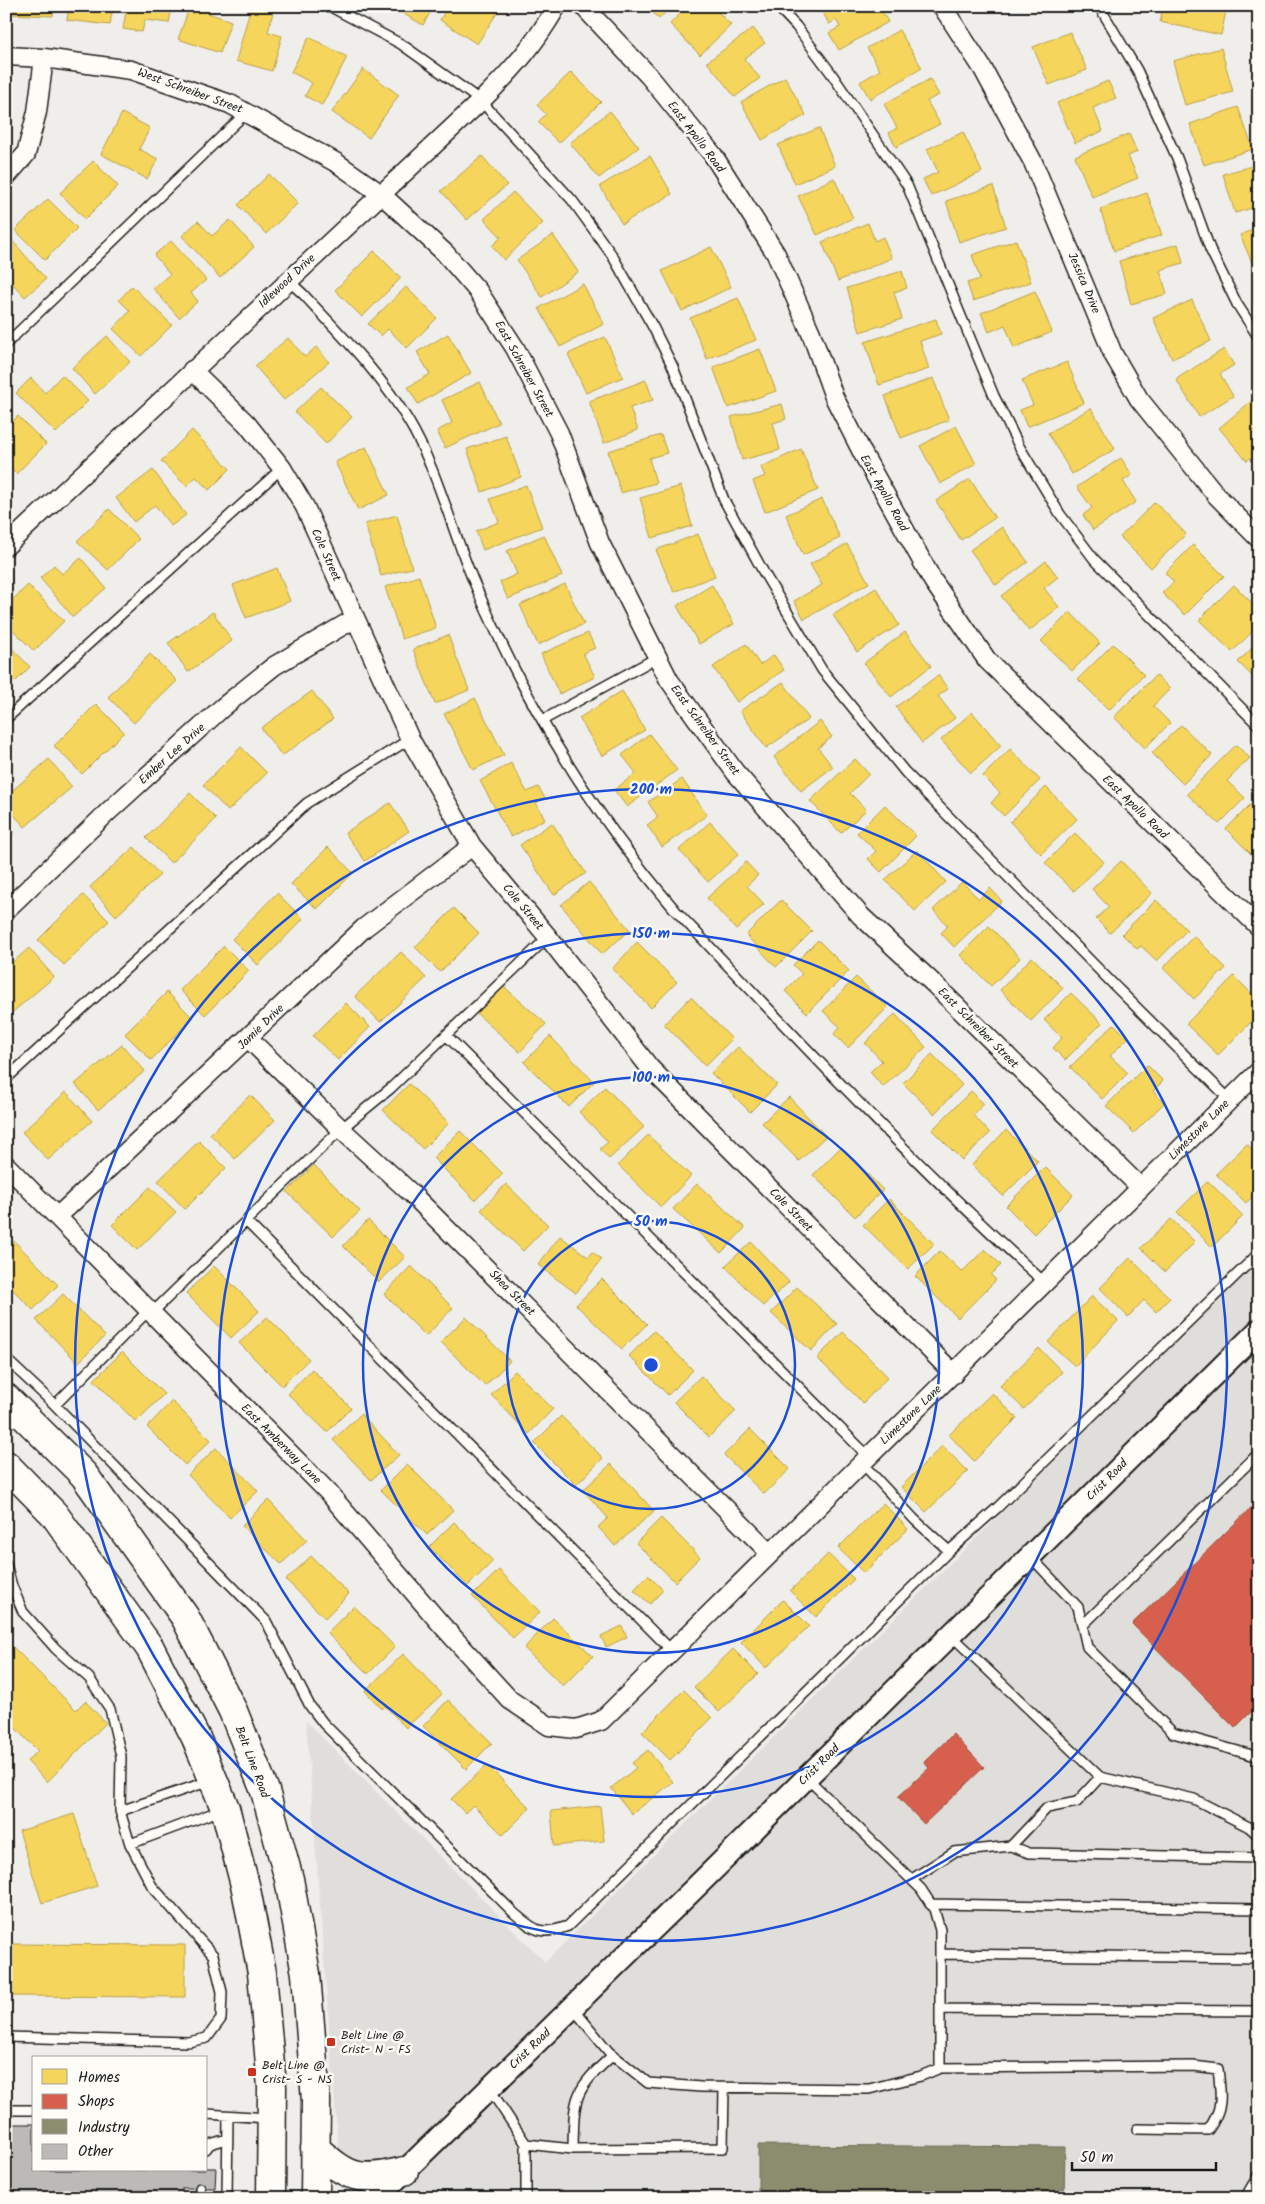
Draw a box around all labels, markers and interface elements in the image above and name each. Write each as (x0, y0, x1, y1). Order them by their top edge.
street label: West Schreiber Street (135, 63, 246, 119)
street label: East Apollo Road (663, 97, 730, 178)
street label: Idlewood Drive (254, 249, 321, 313)
street label: Jessica Drive (1063, 249, 1106, 317)
street label: East Schreiber Street (489, 317, 559, 421)
street label: East Apollo Road (855, 451, 914, 536)
street label: Cole Street (306, 525, 346, 585)
street label: East Schreiber Street (665, 681, 745, 780)
street label: Ember Lee Drive (134, 718, 210, 789)
street label: East Apollo Road (1098, 770, 1173, 844)
text: 200 m (630, 778, 672, 802)
street label: Cole Street (498, 879, 549, 935)
text: 150 m (632, 922, 670, 946)
street label: East Schreiber Street (933, 983, 1023, 1073)
street label: Jamie Drive (233, 999, 289, 1054)
text: 100 m (632, 1066, 670, 1090)
street label: Limestone Lane (1164, 1095, 1234, 1165)
street label: Cole Street (764, 1183, 818, 1237)
text: 50 m (633, 1210, 668, 1234)
street label: Shea Street (484, 1265, 540, 1321)
centre of rings (642, 1356, 660, 1374)
street label: Limestone Lane (876, 1380, 947, 1450)
street label: East Amberway Lane (236, 1399, 326, 1489)
street label: Crist Road (1082, 1454, 1133, 1505)
street label: Belt Line Road (230, 1723, 275, 1802)
street label: Crist Road (794, 1739, 845, 1790)
street label: Crist Road (504, 2023, 556, 2074)
place label: Belt Line @ Crist- N - FS (341, 2026, 412, 2059)
marker: Belt Line @ Crist- N - FS (325, 2036, 337, 2048)
legend (32, 2056, 208, 2172)
place label: Belt Line @ Crist- S - NS (262, 2056, 333, 2089)
text: Homes (78, 2066, 121, 2090)
marker: Belt Line @ Crist- S - NS (246, 2066, 258, 2078)
text: Shops (78, 2090, 115, 2114)
text: Industry (78, 2116, 131, 2140)
scale bar (1072, 2139, 1216, 2171)
text: Other (78, 2140, 114, 2164)
text: 50 m (1080, 2146, 1114, 2170)

